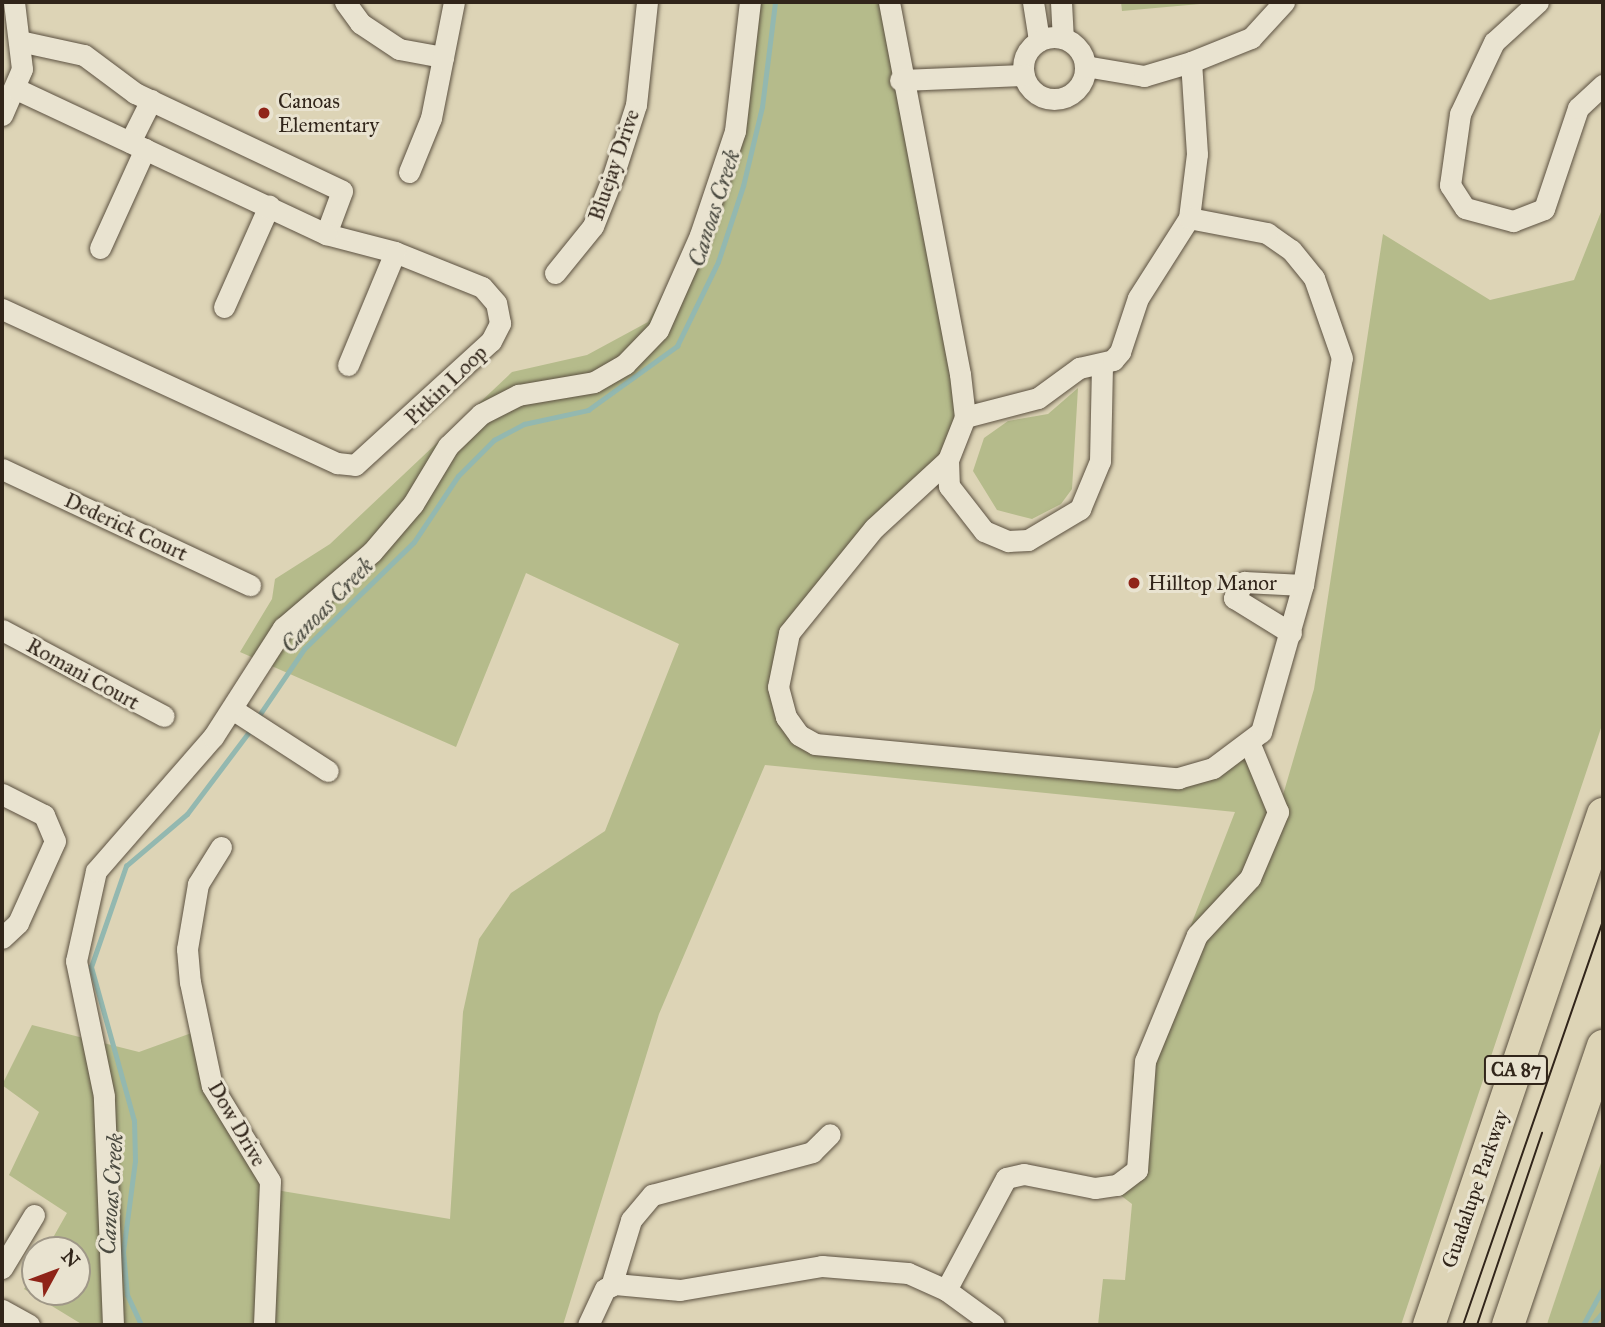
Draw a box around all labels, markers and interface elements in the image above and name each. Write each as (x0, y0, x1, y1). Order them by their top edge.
place label: Canoas Elementary (278, 88, 379, 138)
marker: Canoas Elementary (256, 105, 272, 121)
street label: Bluejay Drive (583, 106, 645, 224)
water label: Canoas Creek (682, 146, 746, 270)
street label: Pitkin Loop (400, 340, 492, 430)
street label: Dederick Court (60, 488, 192, 566)
water label: Canoas Creek (275, 552, 379, 658)
place label: Hilltop Manor (1148, 570, 1277, 596)
marker: Hilltop Manor (1126, 575, 1142, 591)
street label: Romani Court (22, 633, 144, 715)
road number: CA 87 (1483, 1054, 1549, 1086)
street label: Dow Drive (203, 1077, 271, 1171)
street label: Guadalupe Parkway (1436, 1107, 1514, 1271)
water label: Canoas Creek (93, 1132, 129, 1256)
north arrow (21, 1236, 91, 1306)
text: N (57, 1245, 85, 1272)

